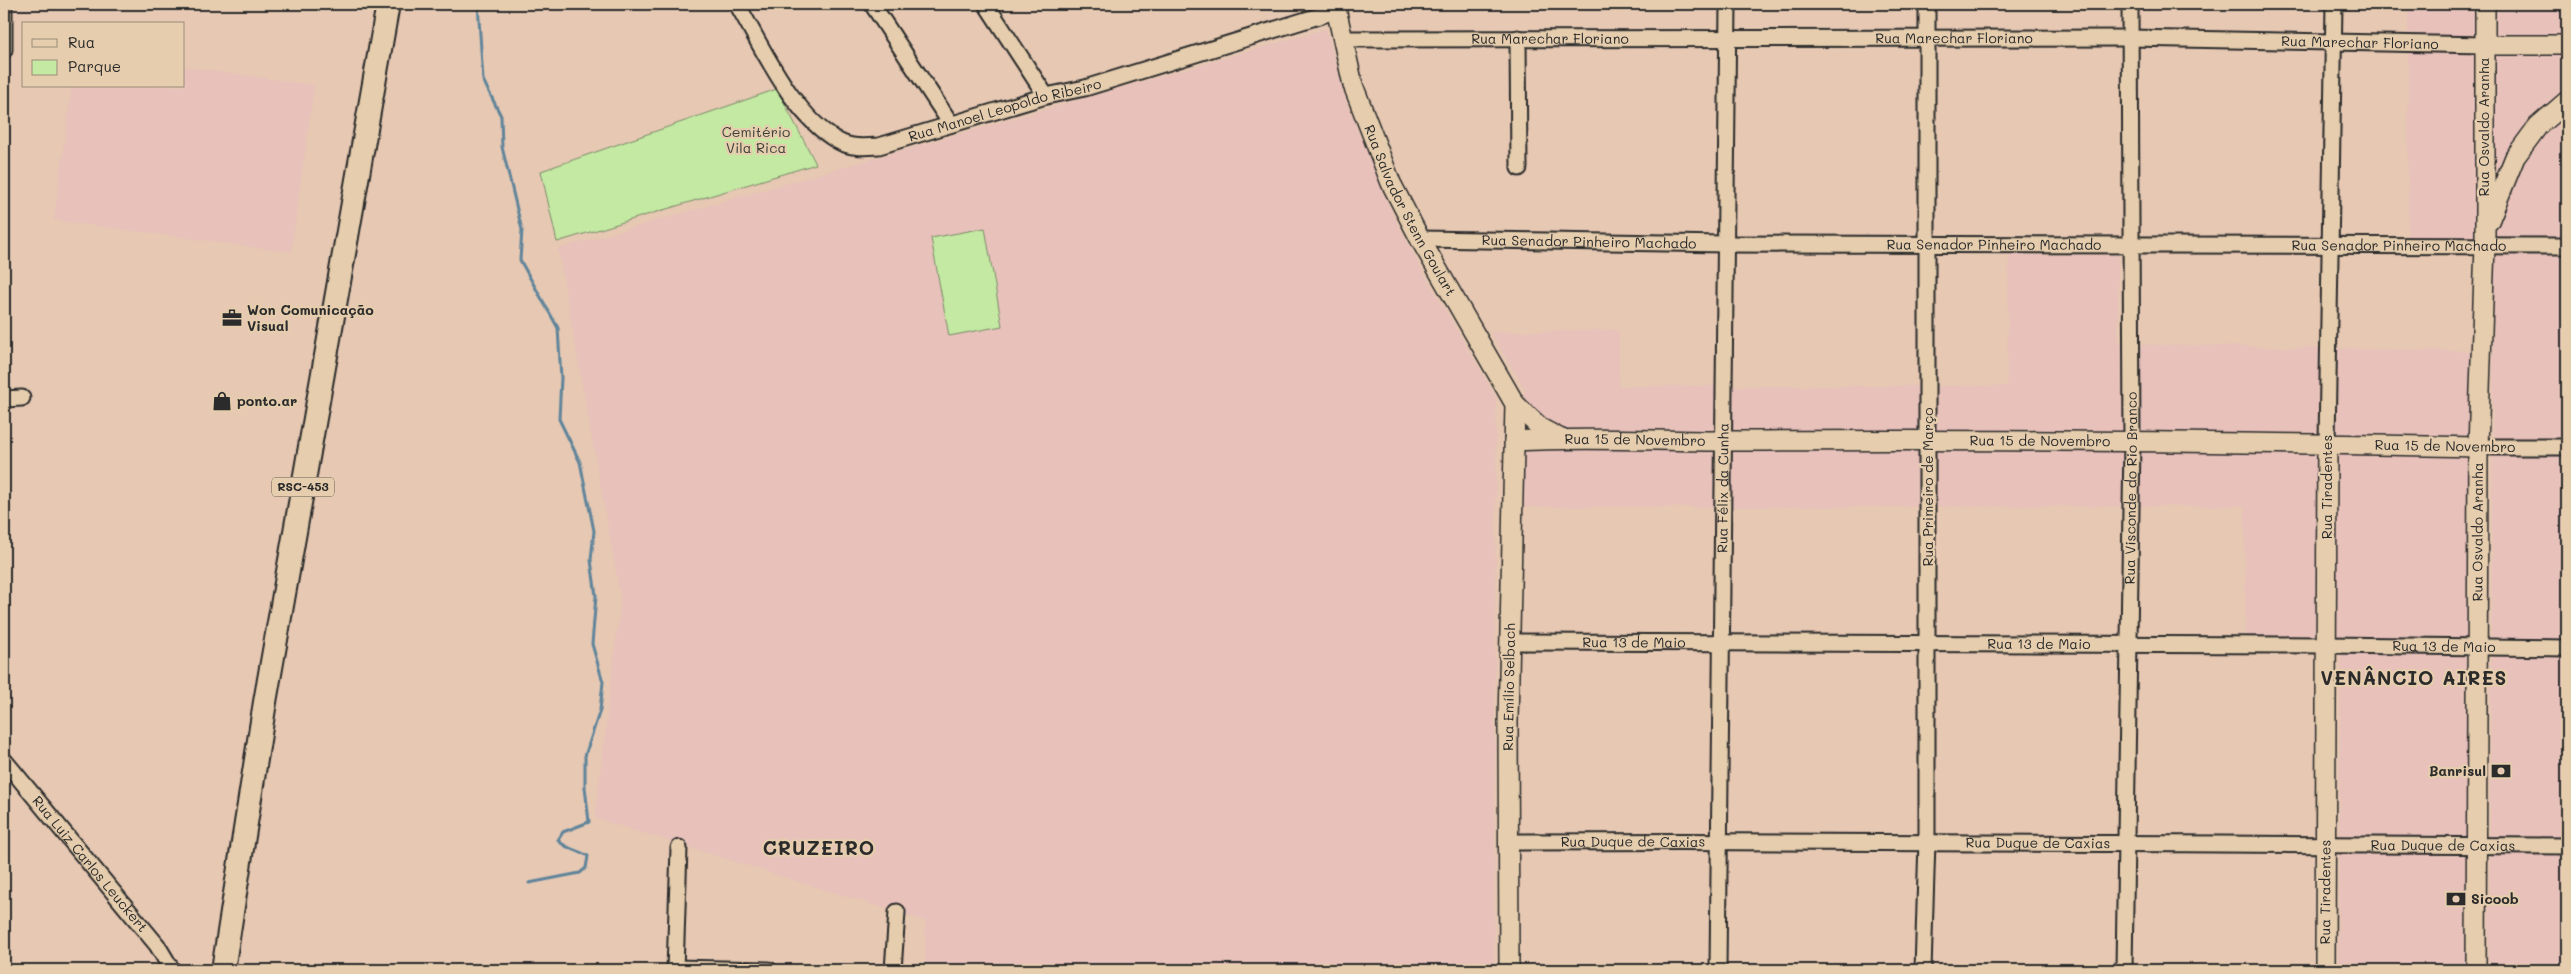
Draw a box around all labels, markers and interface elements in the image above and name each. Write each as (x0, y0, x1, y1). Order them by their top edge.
legend (22, 22, 185, 88)
street label: Rua Marechar Floriano (1875, 28, 2033, 47)
street label: Rua Marechar Floriano (1471, 29, 1629, 48)
street label: Rua Marechar Floriano (2281, 31, 2439, 53)
text: Rua (68, 32, 95, 52)
text: Parque (68, 56, 121, 76)
street label: Rua Osvaldo Aranha (2474, 58, 2493, 196)
street label: Rua Manoel Leopoldo Ribeiro (906, 74, 1103, 146)
park label: Cemitério Vila Rica (722, 122, 790, 157)
street label: Rua Salvador Stenn Goulart (1360, 122, 1461, 299)
street label: Rua Senador Pinheiro Machado (1481, 230, 1697, 253)
street label: Rua Senador Pinheiro Machado (1886, 234, 2101, 254)
street label: Rua Senador Pinheiro Machado (2291, 235, 2506, 255)
place label: Won Comunicação Visual (247, 300, 374, 335)
office icon: Won Comunicação Visual (221, 307, 243, 329)
shop icon: ponto.ar (211, 390, 233, 412)
place label: ponto.ar (237, 391, 297, 410)
street label: Rua Visconde do Rio Branco (2120, 392, 2141, 585)
street label: Rua Primeiro de Março (1918, 407, 1937, 567)
street label: Rua Félix da Cunha (1712, 423, 1733, 553)
street label: Rua 15 de Novembro (1564, 429, 1706, 450)
street label: Rua 15 de Novembro (1969, 430, 2111, 450)
street label: Rua Tiradentes (2317, 435, 2336, 539)
street label: Rua 15 de Novembro (2374, 435, 2516, 456)
street label: Rua Osvaldo Aranha (2467, 462, 2487, 602)
road number: RSC-453 (272, 478, 334, 497)
street label: Rua Emílio Selbach (1498, 623, 1519, 751)
street label: Rua 13 de Maio (1582, 632, 1686, 652)
street label: Rua 13 de Maio (1987, 634, 2091, 653)
street label: Rua 13 de Maio (2392, 636, 2496, 656)
district label: VENÂNCIO AIRES (2320, 665, 2508, 690)
bank icon: Banrisul (2490, 760, 2512, 782)
place label: Banrisul (2429, 761, 2486, 780)
street label: Rua Luiz Carlos Leuckert (28, 792, 152, 936)
street label: Rua Duque de Caxias (1561, 832, 1705, 851)
street label: Rua Duque de Caxias (1966, 832, 2110, 852)
district label: CRUZEIRO (763, 835, 875, 860)
street label: Rua Duque de Caxias (2371, 835, 2515, 855)
street label: Rua Tiradentes (2315, 840, 2334, 944)
bank icon: Sicoob (2445, 888, 2467, 910)
place label: Sicoob (2471, 889, 2519, 908)

